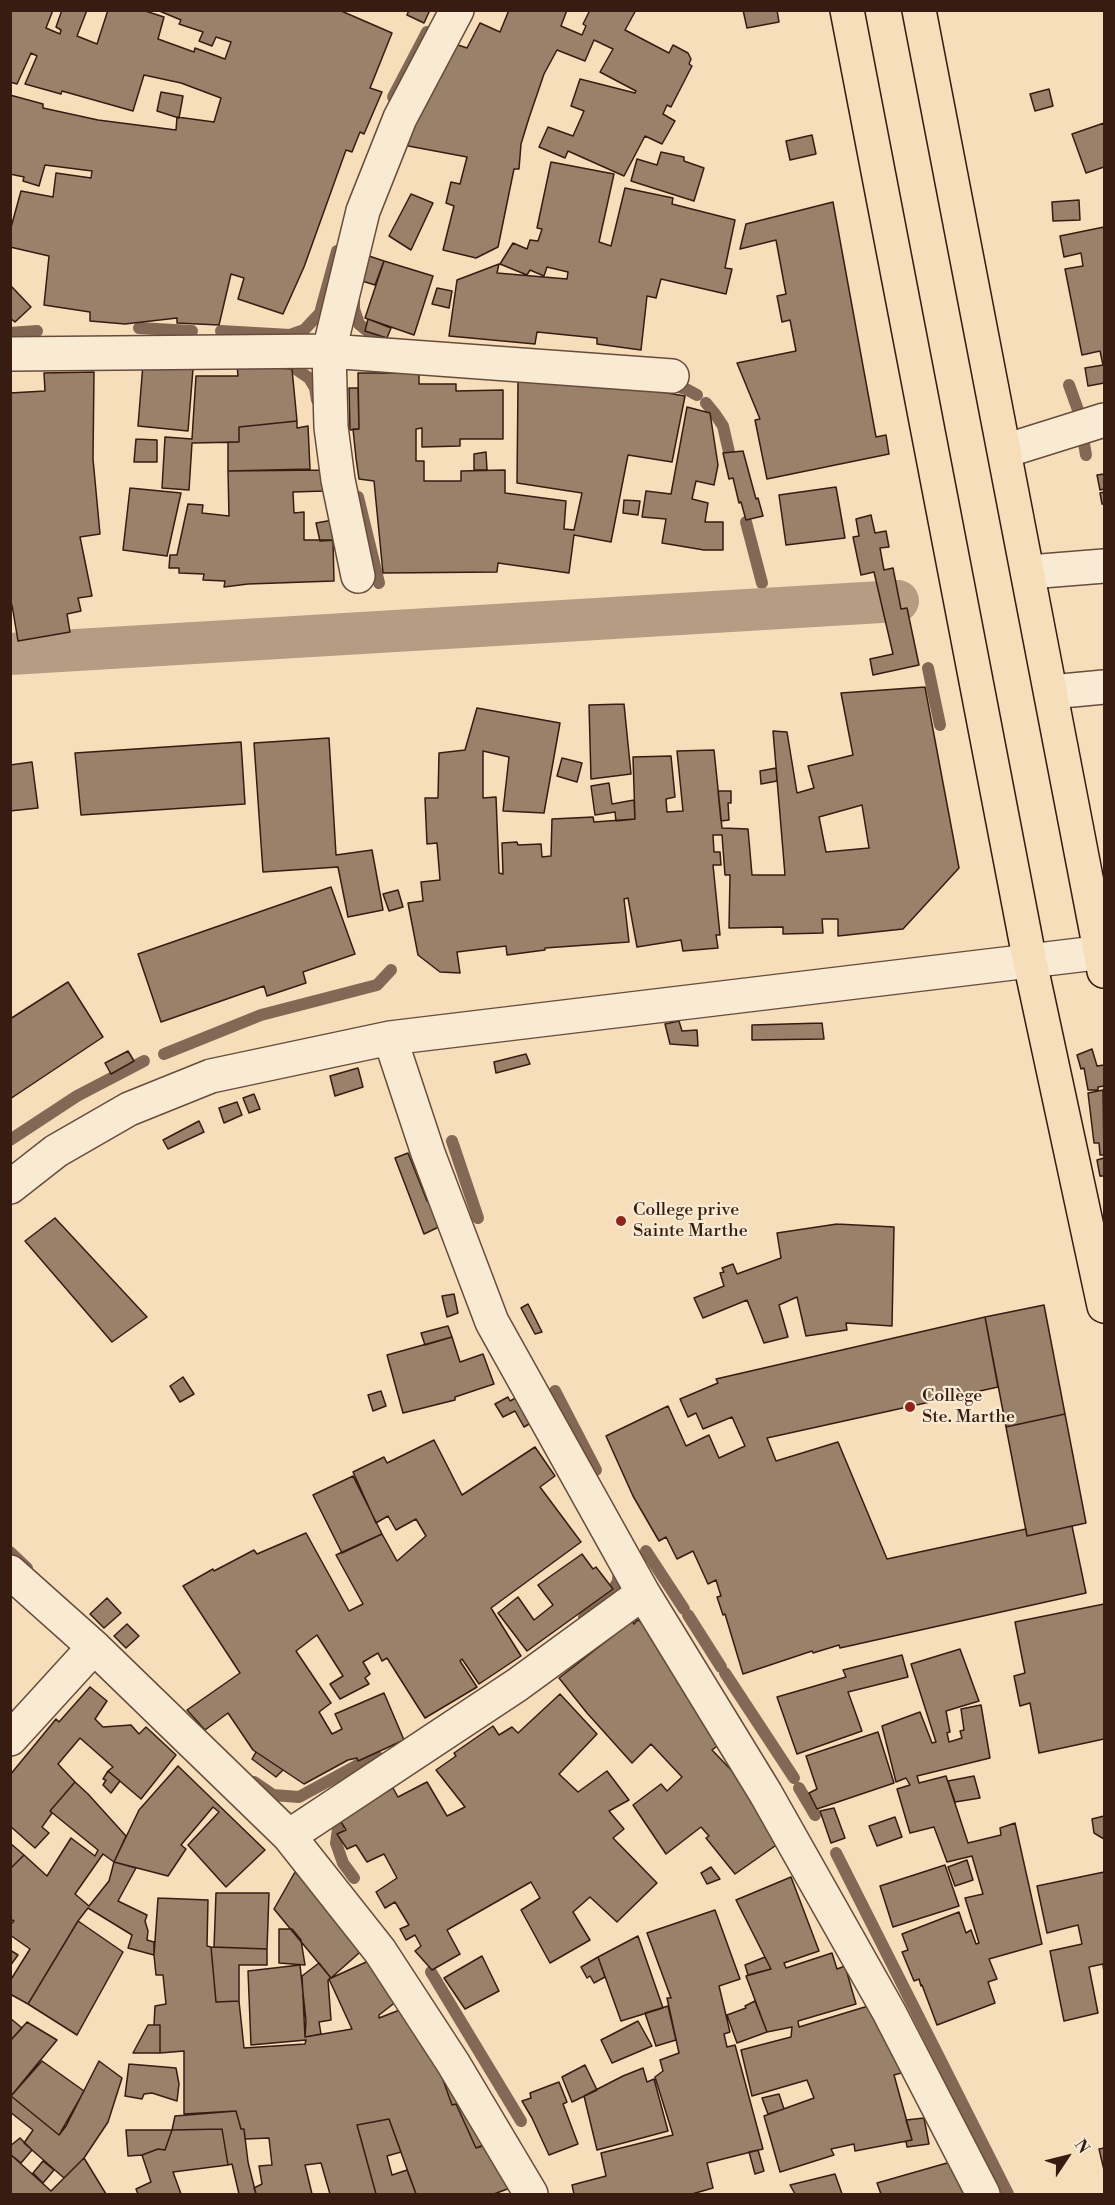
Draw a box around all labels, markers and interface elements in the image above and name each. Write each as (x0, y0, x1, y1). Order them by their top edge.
place label: College prive Sainte Marthe (633, 1200, 748, 1242)
marker: College prive Sainte Marthe (614, 1214, 628, 1228)
place label: Collège Ste. Marthe (922, 1386, 1015, 1428)
marker: Collège Ste. Marthe (903, 1400, 917, 1414)
north arrow (1037, 2127, 1097, 2187)
text: N (1070, 2136, 1094, 2158)

